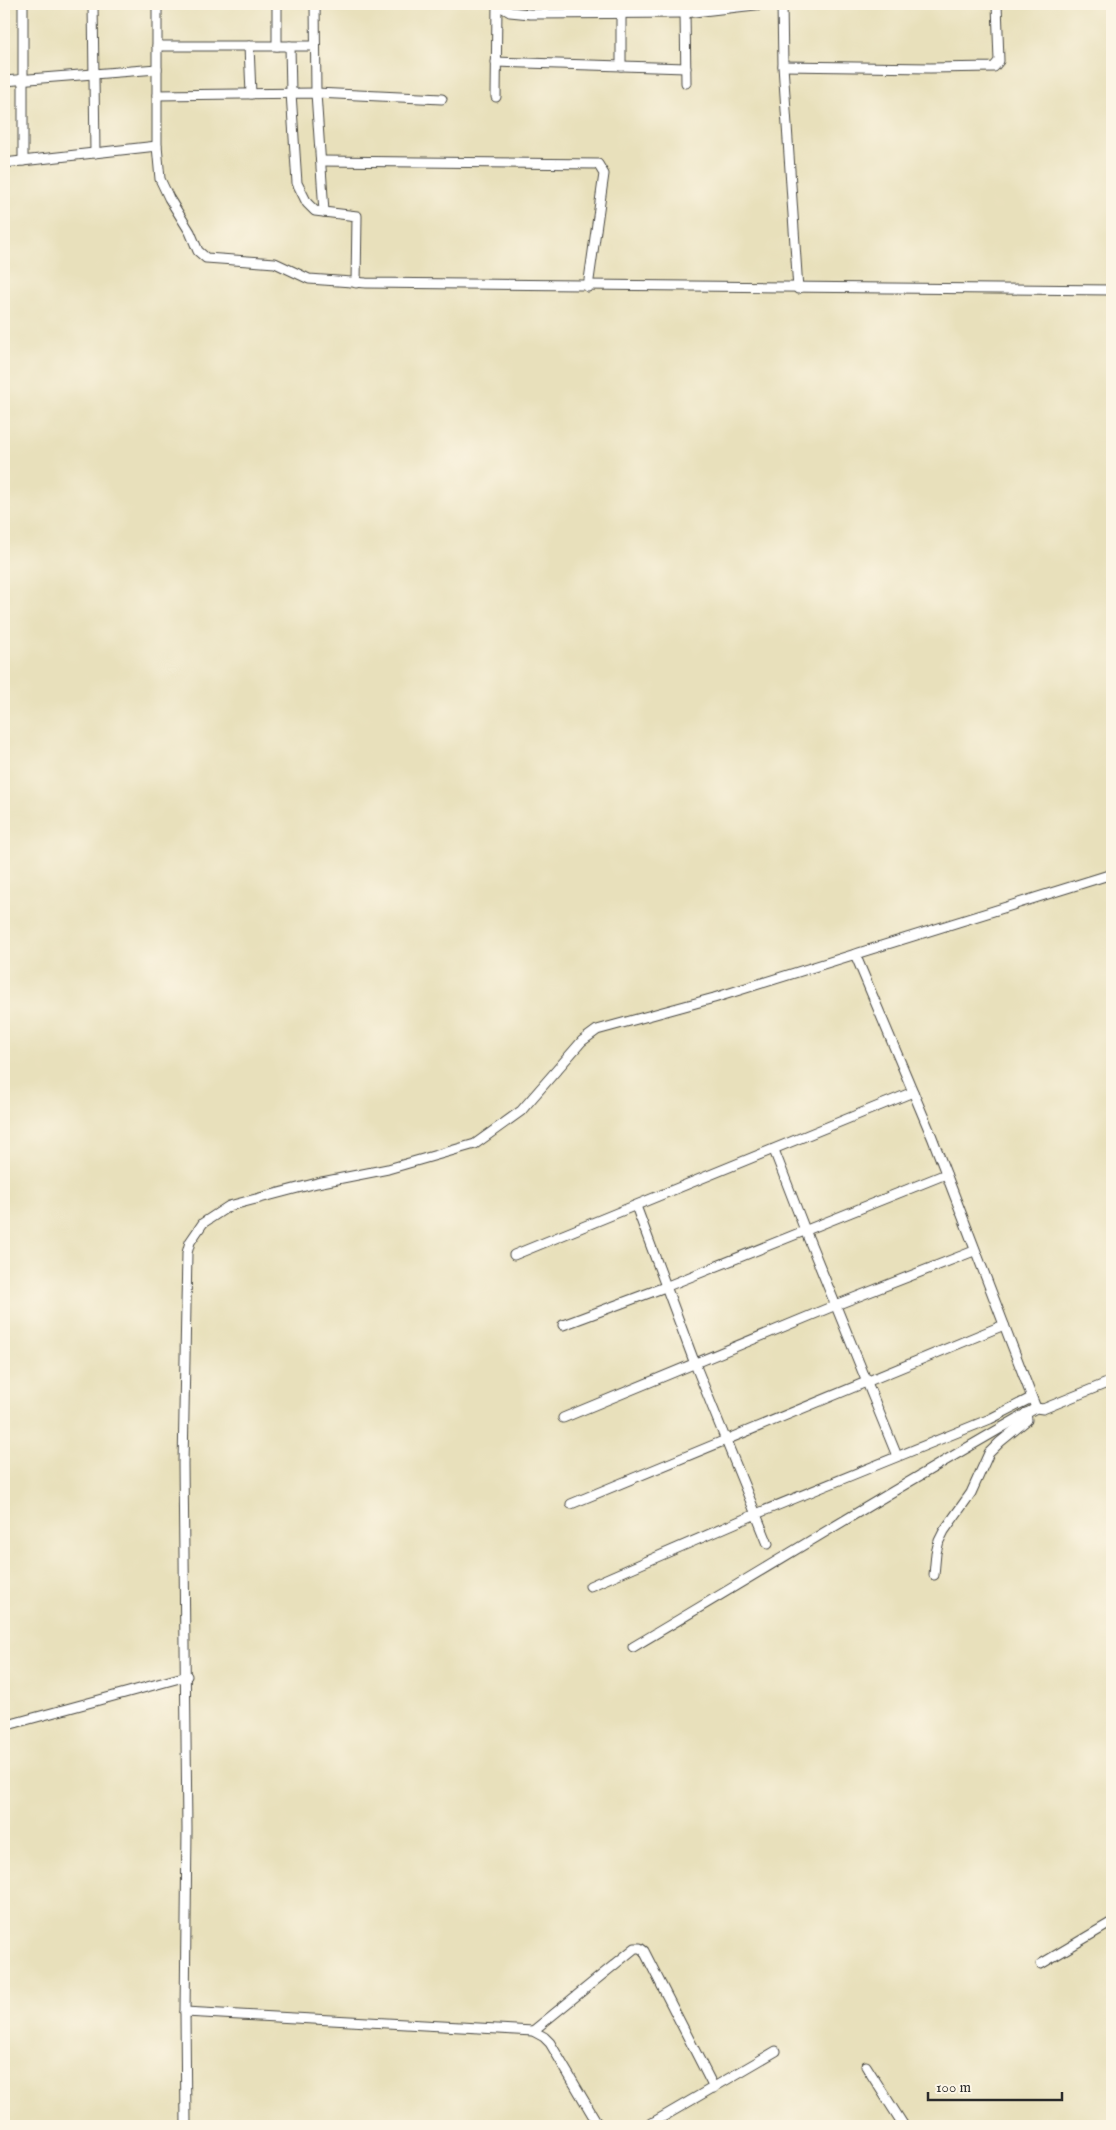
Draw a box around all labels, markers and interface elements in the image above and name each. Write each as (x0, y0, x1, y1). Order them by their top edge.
scale bar (928, 2070, 1062, 2102)
text: 100 m (936, 2078, 972, 2097)

